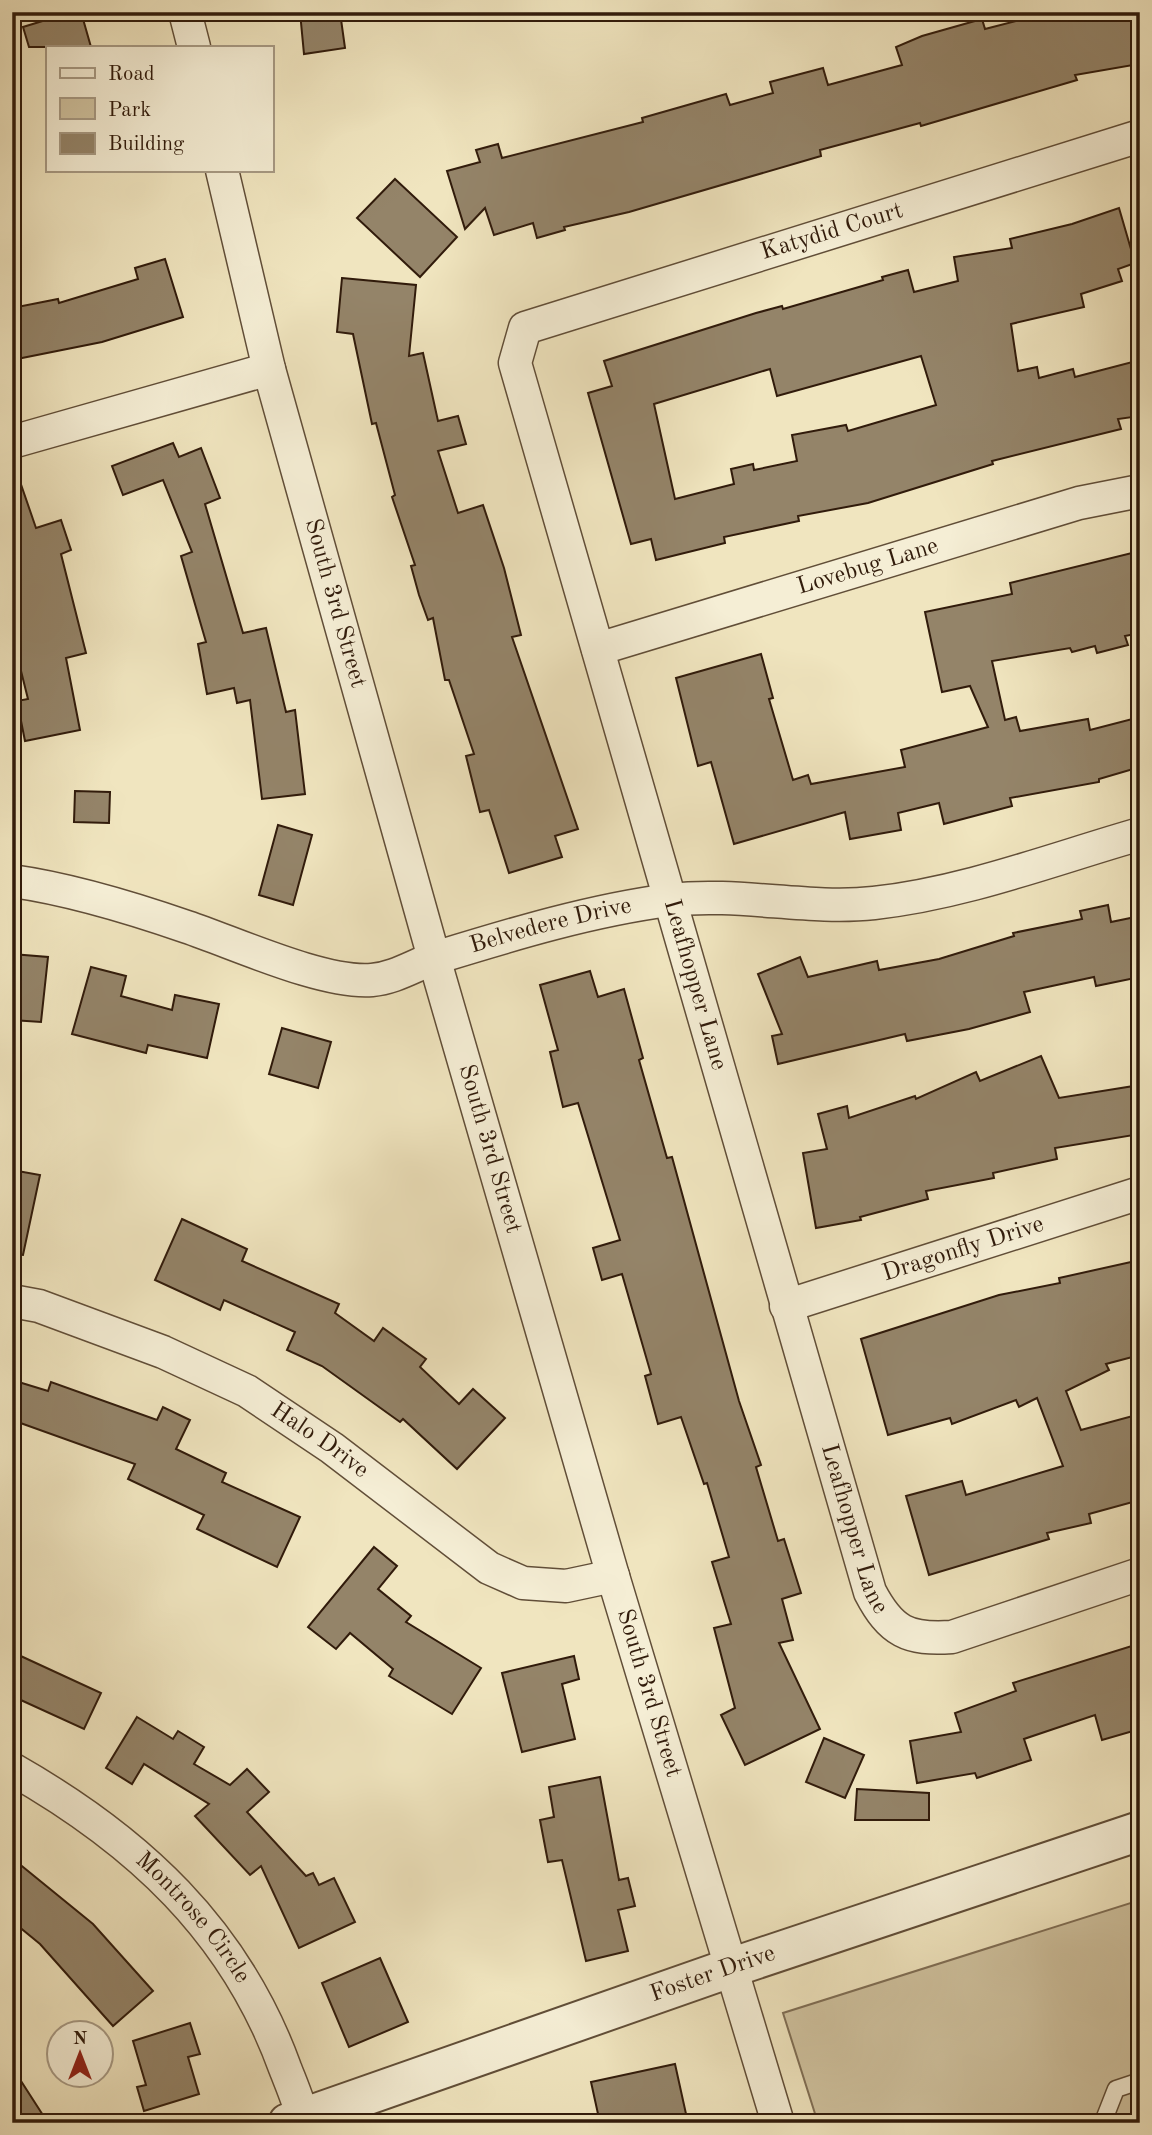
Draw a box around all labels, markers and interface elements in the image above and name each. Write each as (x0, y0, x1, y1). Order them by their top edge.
legend (46, 46, 273, 172)
text: Road (108, 64, 155, 85)
text: Park (108, 100, 151, 121)
text: Building (108, 134, 185, 155)
street label: Katydid Court (758, 199, 906, 265)
street label: South 3rd Street (300, 516, 370, 691)
street label: Lovebug Lane (794, 534, 941, 600)
street label: Belvedere Drive (467, 894, 633, 959)
street label: Leafhopper Lane (659, 897, 731, 1073)
street label: South 3rd Street (454, 1062, 525, 1236)
street label: Dragonfly Drive (879, 1212, 1047, 1286)
street label: Halo Drive (266, 1398, 373, 1483)
street label: Leafhopper Lane (816, 1442, 892, 1619)
street label: South 3rd Street (612, 1606, 685, 1780)
street label: Montrose Circle (130, 1848, 254, 1987)
street label: Foster Drive (647, 1942, 778, 2007)
north arrow (46, 2020, 116, 2090)
text: N (73, 2030, 88, 2049)

